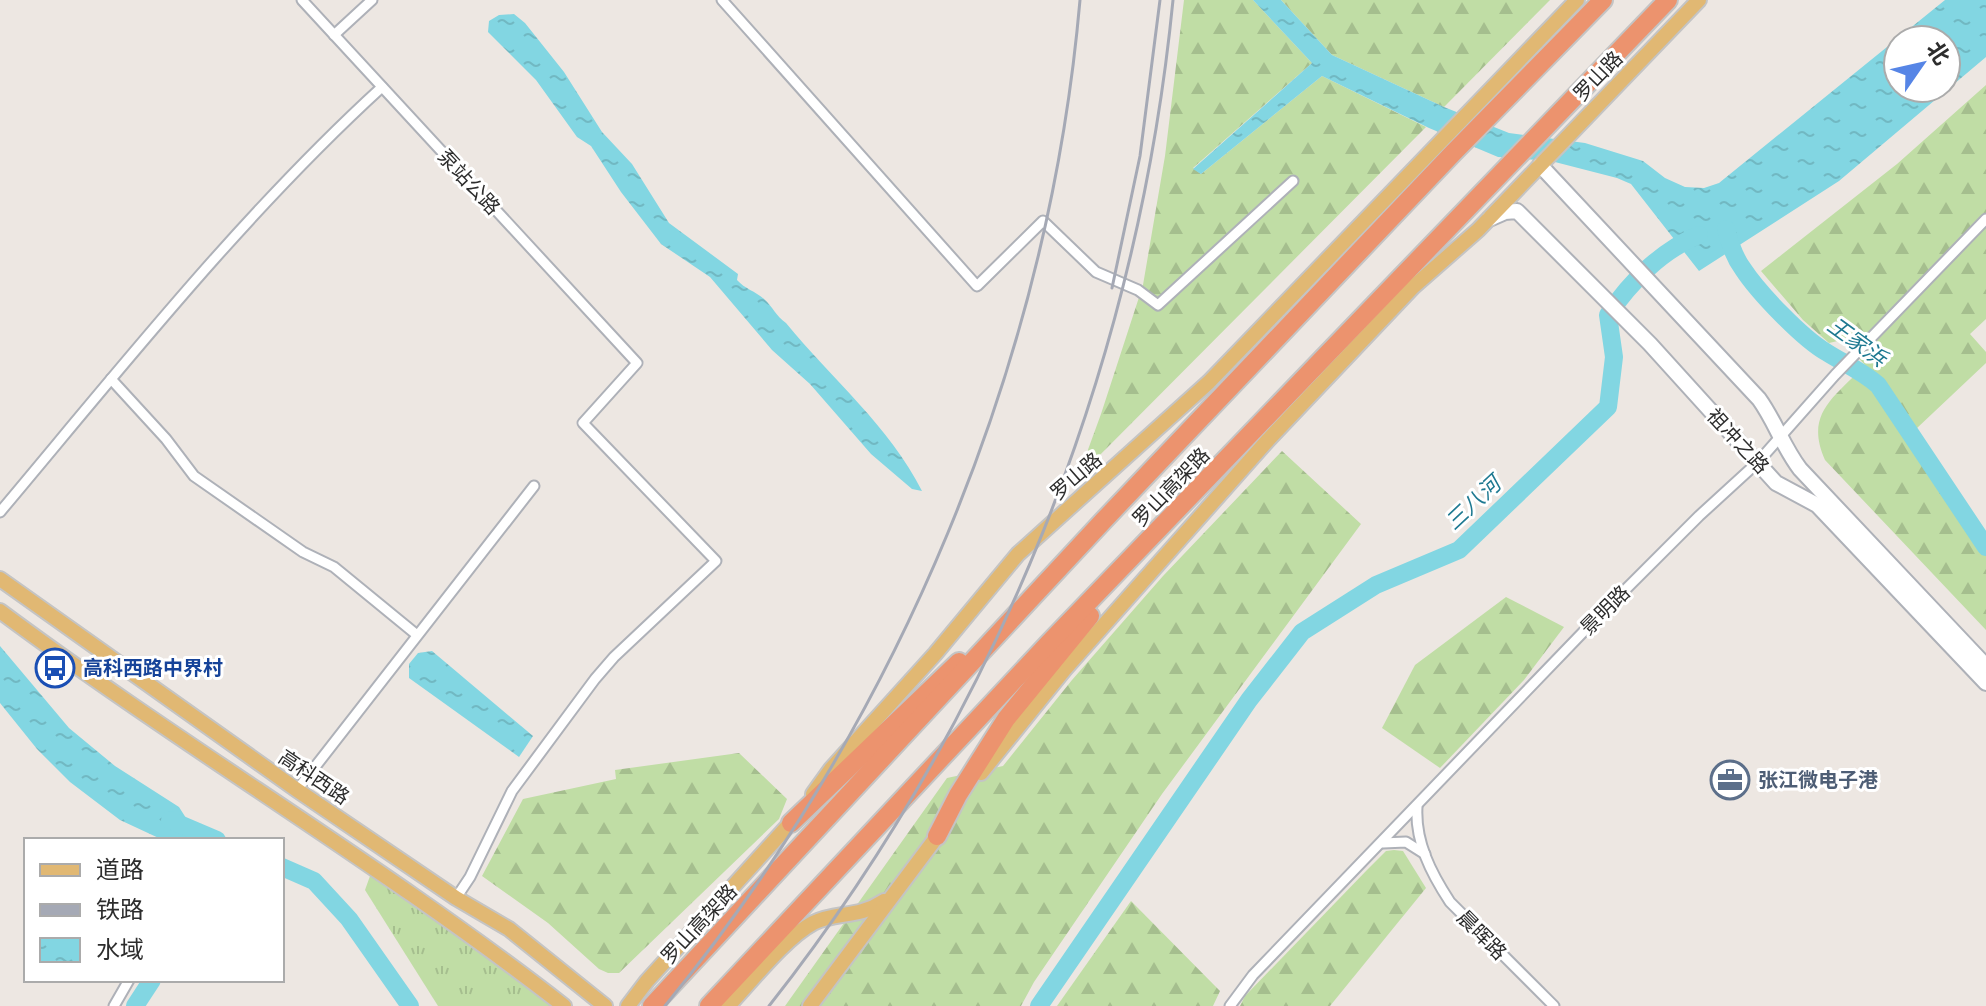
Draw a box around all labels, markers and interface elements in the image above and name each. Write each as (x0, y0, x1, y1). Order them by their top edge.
north arrow (1882, 24, 1962, 104)
text: 北 (1922, 37, 1955, 69)
street label: 罗山路 (1569, 46, 1627, 106)
street label: 泵站公路 (433, 145, 505, 219)
water label: 王家浜 (1823, 312, 1893, 373)
street label: 祖冲之路 (1702, 404, 1774, 478)
street label: 罗山高架路 (1128, 443, 1214, 531)
street label: 罗山路 (1045, 447, 1107, 505)
water label: 三八河 (1440, 469, 1509, 535)
street label: 景明路 (1575, 580, 1635, 640)
bus stop icon: 高科西路中界村 (34, 647, 76, 689)
place label: 高科西路中界村 (83, 656, 223, 680)
street label: 高科西路 (274, 745, 354, 809)
office icon: 张江微电子港 (1709, 759, 1751, 801)
place label: 张江微电子港 (1758, 768, 1878, 792)
legend (24, 838, 284, 982)
text: 道路 (96, 856, 144, 884)
street label: 罗山高架路 (656, 879, 742, 969)
text: 铁路 (96, 896, 144, 924)
street label: 晨晖路 (1452, 905, 1512, 965)
text: 水域 (96, 936, 144, 964)

